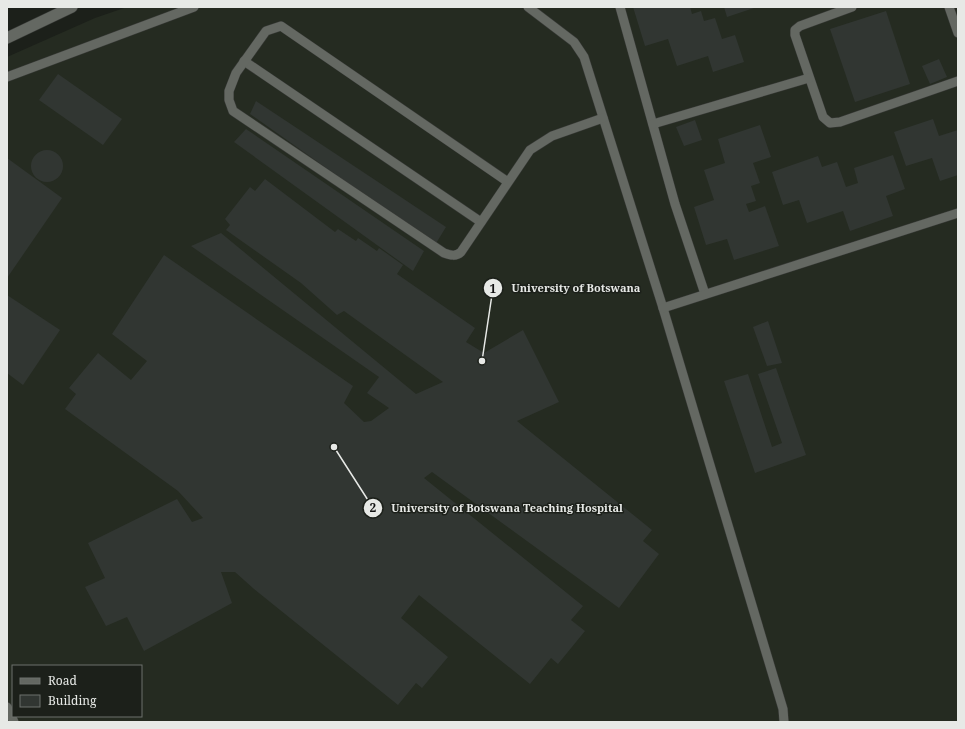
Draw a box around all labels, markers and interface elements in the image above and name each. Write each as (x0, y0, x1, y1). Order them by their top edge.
callout: University of Botswana (483, 277, 648, 300)
text: 1 (490, 280, 497, 297)
text: University of Botswana (512, 280, 641, 295)
callout: University of Botswana Teaching Hospital (363, 497, 631, 520)
text: 2 (370, 499, 377, 516)
text: University of Botswana Teaching Hospital (391, 500, 623, 515)
legend (12, 665, 142, 717)
text: Road (48, 672, 78, 689)
text: Building (48, 692, 97, 709)

